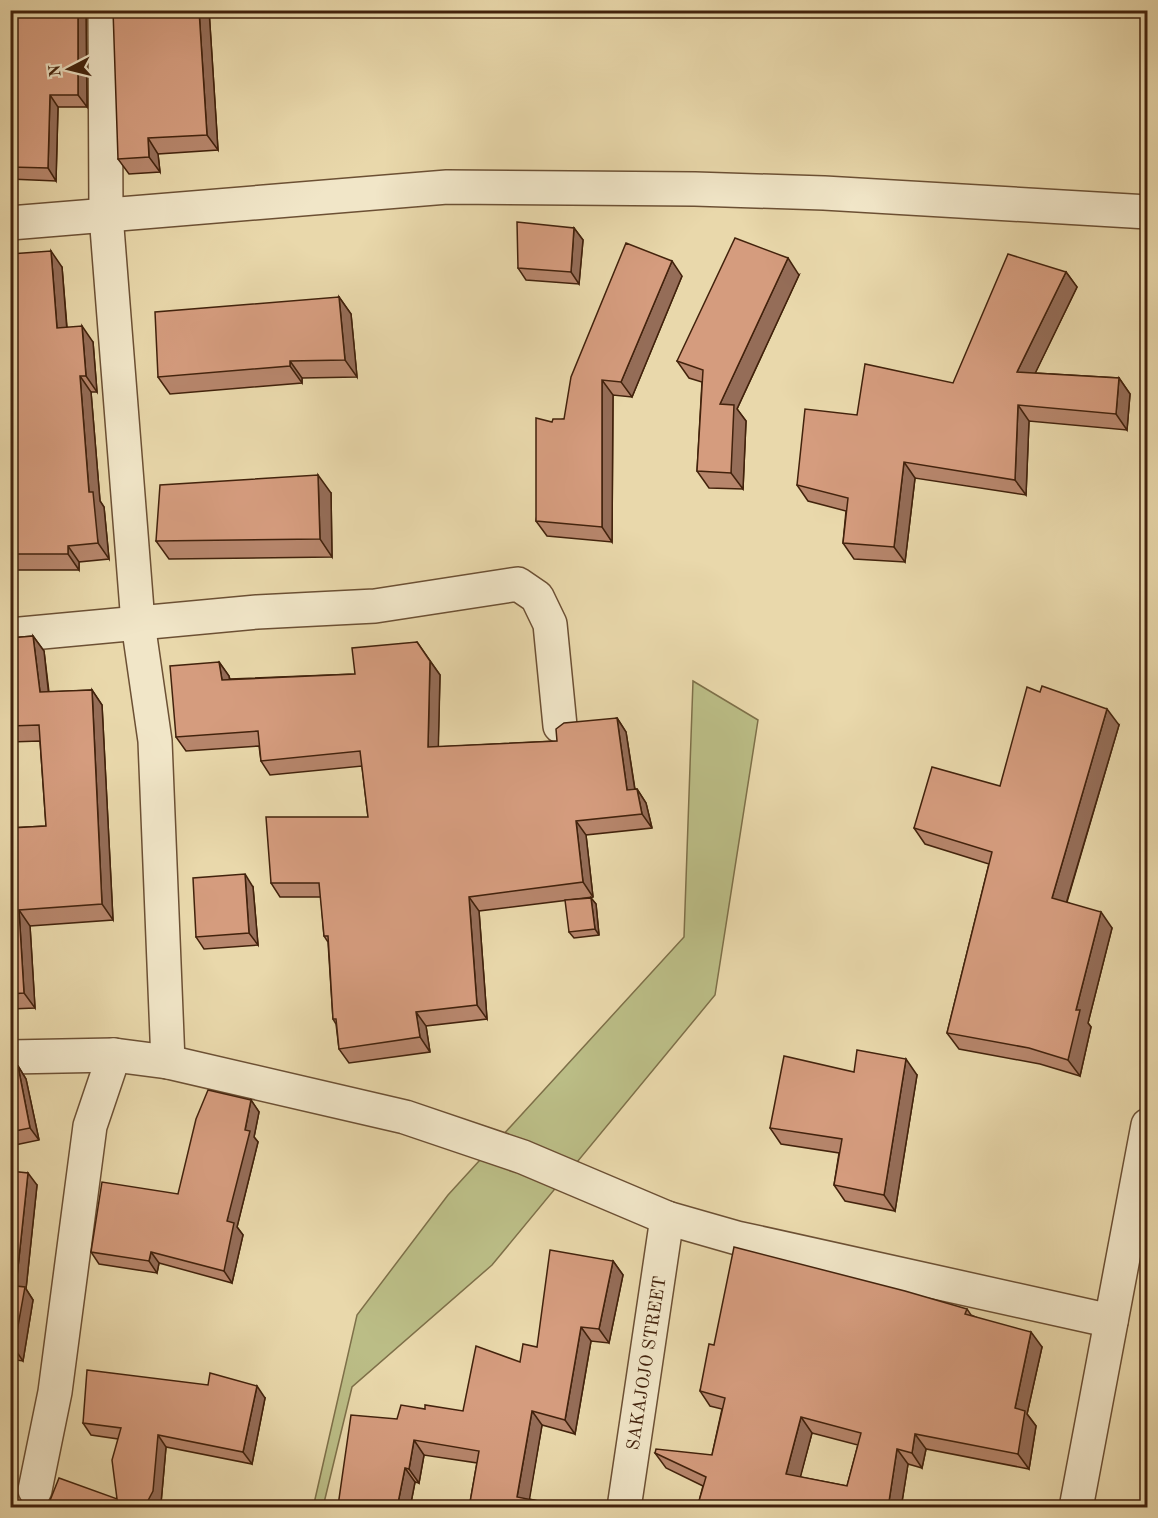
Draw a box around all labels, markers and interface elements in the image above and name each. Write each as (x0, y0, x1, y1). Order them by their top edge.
north arrow (39, 39, 99, 99)
text: N (47, 63, 65, 78)
street label: SAKAJOJO STREET (624, 1275, 670, 1452)

